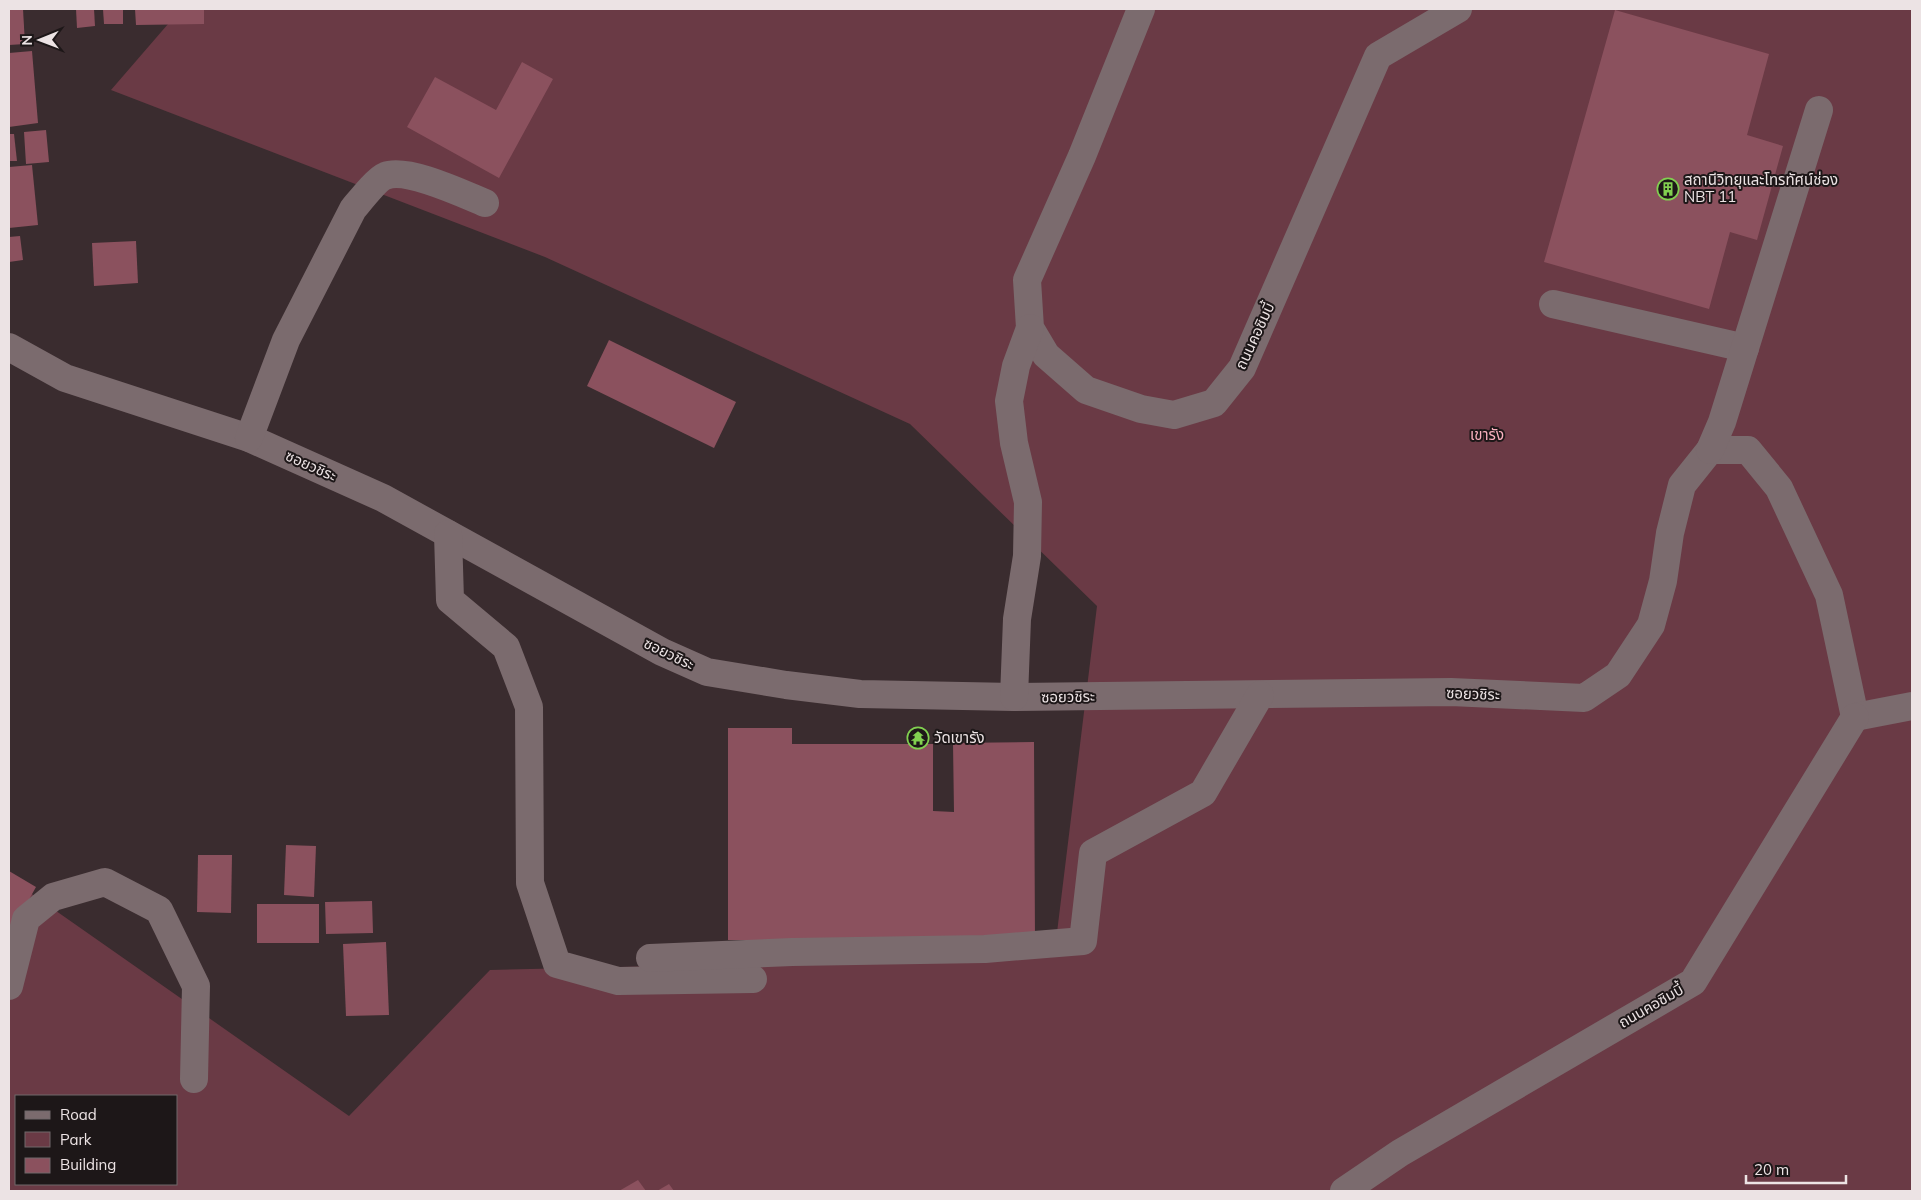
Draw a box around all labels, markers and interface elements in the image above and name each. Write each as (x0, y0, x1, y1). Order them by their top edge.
north arrow (15, 15, 65, 65)
text: N (18, 35, 36, 46)
place label: สถานีวิทยุและโทรทัศน์ช่อง NBT 11 (1684, 170, 1838, 206)
building icon: สถานีวิทยุและโทรทัศน์ช่อง NBT 11 (1656, 177, 1680, 201)
street label: ถนนคอซิมบี้ (1230, 299, 1278, 372)
park label: เขารัง (1470, 425, 1504, 444)
street label: ซอยวชิระ (283, 446, 340, 485)
street label: ซอยวชิระ (641, 633, 698, 674)
street label: ซอยวชิระ (1446, 683, 1500, 704)
street label: ซอยวชิระ (1041, 687, 1095, 706)
temple icon: วัดเขารัง (906, 726, 930, 750)
place label: วัดเขารัง (934, 728, 985, 747)
street label: ถนนคอซิมบี้ (1614, 978, 1687, 1032)
legend (15, 1095, 178, 1185)
text: Road (60, 1105, 97, 1124)
text: Park (60, 1130, 92, 1149)
scale bar (1746, 1152, 1846, 1184)
text: Building (60, 1155, 116, 1174)
text: 20 m (1754, 1160, 1789, 1179)

